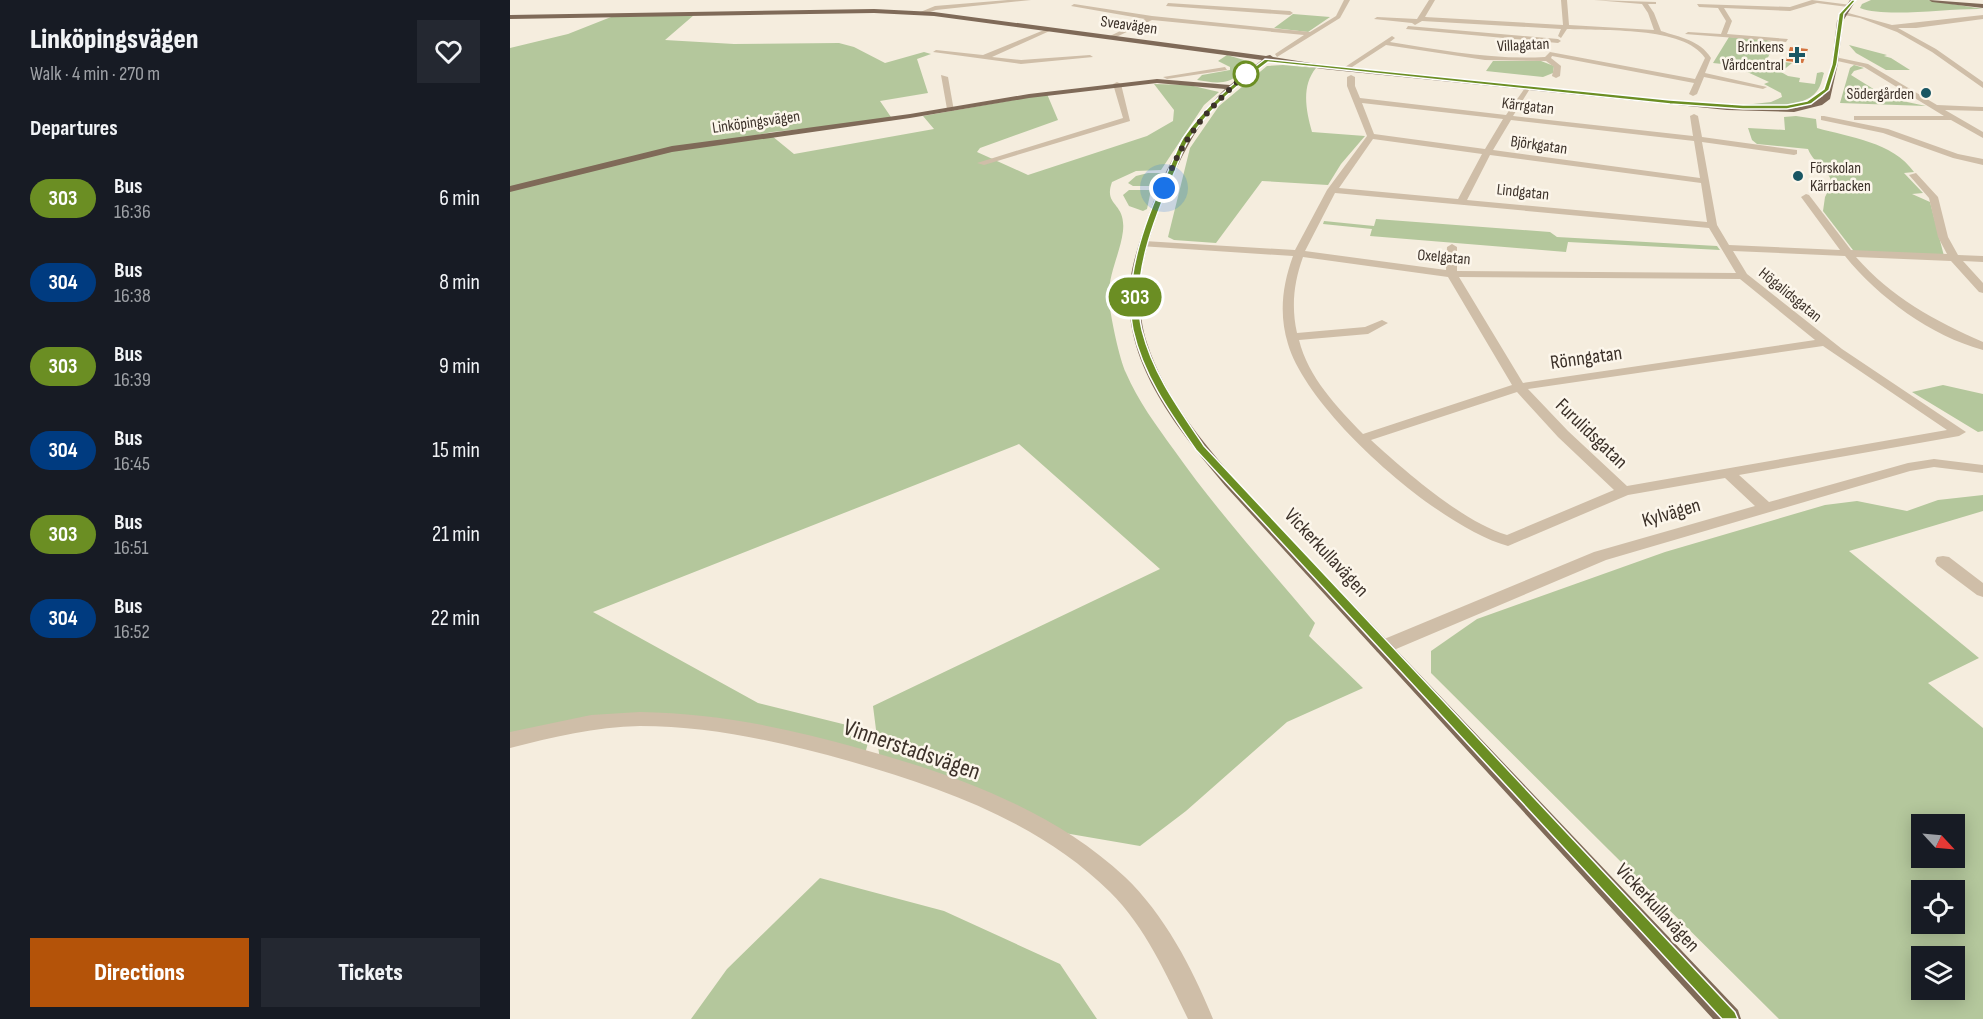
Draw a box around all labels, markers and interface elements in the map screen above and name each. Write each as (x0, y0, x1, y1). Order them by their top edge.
street label: Sveavägen (1099, 12, 1158, 39)
button: heart (417, 20, 480, 83)
text: Linköpingsvägen (30, 23, 198, 56)
street label: Villagatan (1496, 35, 1550, 56)
place label: Brinkens Vårdcentral (1722, 38, 1784, 75)
marker: Brinkens Vårdcentral (1788, 46, 1806, 64)
unlabelled marker (1233, 61, 1259, 87)
text: Walk · 4 min · 270 m (30, 62, 160, 86)
place label: Södergården (1847, 85, 1914, 104)
marker: Södergården (1919, 86, 1933, 100)
street label: Kärrgatan (1501, 94, 1555, 119)
street label: Linköpingsvägen (711, 107, 801, 138)
text: Departures (30, 115, 118, 142)
street label: Björkgatan (1509, 132, 1568, 159)
place label: Förskolan Kärrbacken (1810, 159, 1871, 196)
marker: Förskolan Kärrbacken (1791, 169, 1805, 183)
text: Bus (114, 173, 143, 200)
your location (1149, 173, 1179, 203)
street label: Lindgatan (1496, 180, 1550, 205)
text: 6 min (439, 185, 480, 212)
text: 303 (49, 186, 77, 211)
text: 16:36 (114, 200, 151, 224)
street label: Oxelgatan (1417, 246, 1471, 269)
text: Bus (114, 257, 143, 284)
street label: Högalidsgatan (1755, 264, 1825, 326)
text: 8 min (439, 269, 480, 296)
text: 304 (48, 270, 78, 295)
line badge: 303 (1100, 278, 1170, 316)
text: 16:38 (114, 284, 151, 308)
text: 303 (1121, 285, 1149, 310)
text: Bus (114, 341, 143, 368)
street label: Rönngatan (1549, 341, 1624, 375)
text: 9 min (439, 353, 480, 380)
text: 303 (49, 354, 77, 379)
text: 16:39 (114, 368, 151, 392)
street label: Furulidsgatan (1550, 393, 1632, 474)
text: Bus (114, 425, 143, 452)
text: 15 min (432, 437, 480, 464)
text: 304 (48, 438, 78, 463)
text: 16:45 (114, 452, 150, 476)
street label: Kylvägen (1639, 493, 1703, 533)
street label: Vickerkullavägen (1279, 503, 1373, 602)
text: Bus (114, 509, 143, 536)
text: 21 min (432, 521, 480, 548)
text: 303 (49, 522, 77, 547)
text: 16:51 (114, 536, 149, 560)
text: Bus (114, 593, 143, 620)
text: 22 min (431, 605, 480, 632)
text: 304 (48, 606, 78, 631)
text: 16:52 (114, 620, 150, 644)
street label: Vinnerstadsvägen (839, 712, 984, 786)
north arrow (1911, 814, 1965, 868)
map controls (1911, 814, 1965, 1000)
street label: Vickerkullavägen (1610, 858, 1704, 957)
button: locate (1911, 880, 1965, 934)
button: Directions (30, 938, 249, 1007)
button: Tickets (261, 938, 480, 1007)
button: layers (1911, 946, 1965, 1000)

